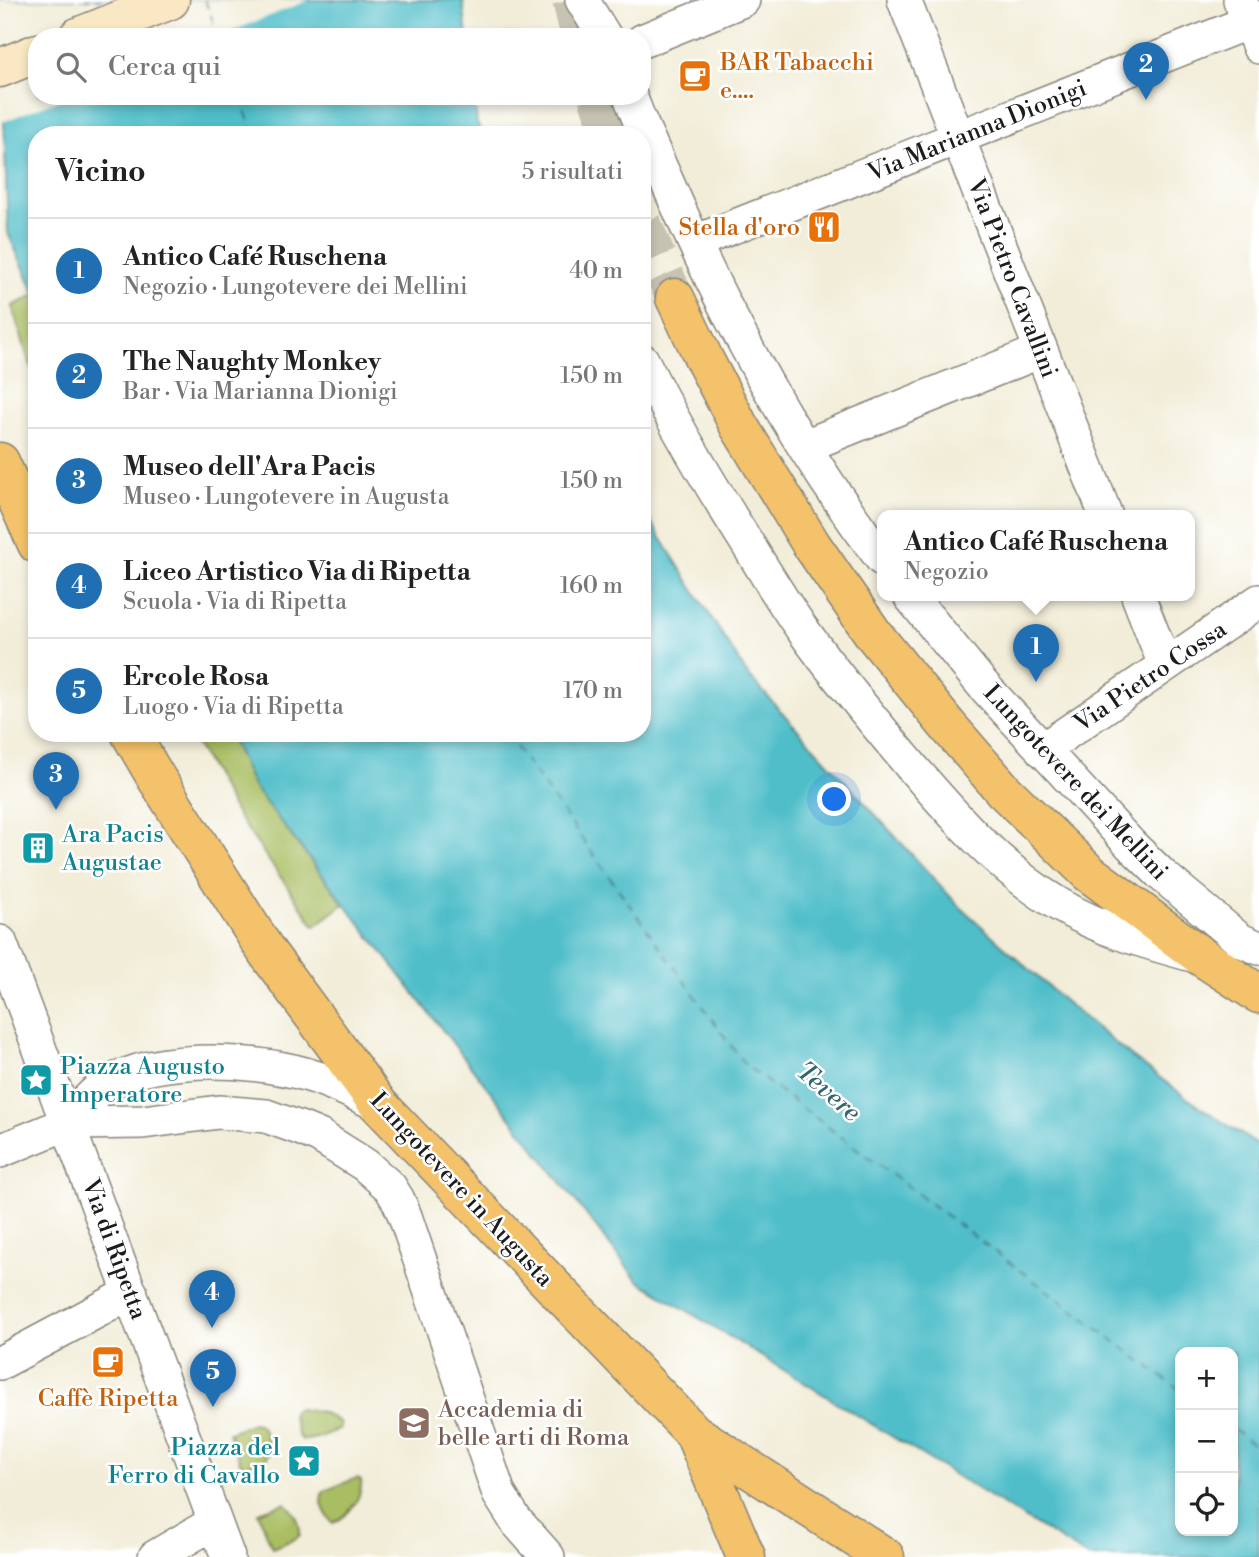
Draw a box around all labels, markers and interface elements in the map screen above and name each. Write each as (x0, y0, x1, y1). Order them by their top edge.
search box (28, 28, 651, 105)
pin: 2 (1123, 42, 1169, 100)
icon: search (52, 48, 90, 86)
place label: BAR Tabacchi e.... (719, 48, 874, 106)
text: Cerca qui (108, 51, 221, 83)
cafe icon: BAR Tabacchi e.... (676, 57, 714, 95)
street label: Via Marianna Dionigi (863, 73, 1091, 189)
text: Vicino (56, 153, 146, 191)
text: 5 risultati (522, 158, 623, 186)
street label: Via Pietro Cavallini (960, 174, 1064, 382)
restaurant icon: Stella d'oro (805, 208, 843, 246)
place label: Stella d'oro (678, 213, 800, 243)
text: Antico Café Ruschena (123, 241, 387, 273)
text: 1 (73, 257, 85, 285)
text: 40 m (569, 257, 623, 285)
text: Negozio · Lungotevere dei Mellini (123, 273, 468, 301)
text: The Naughty Monkey (123, 346, 381, 378)
text: 2 (72, 362, 86, 390)
text: 150 m (560, 362, 623, 390)
text: Bar · Via Marianna Dionigi (123, 378, 398, 406)
text: Museo dell'Ara Pacis (123, 451, 375, 483)
text: 3 (72, 467, 86, 495)
text: 150 m (560, 467, 623, 495)
text: Museo · Lungotevere in Augusta (123, 483, 450, 511)
popup (877, 510, 1195, 601)
text: Antico Café Ruschena (904, 526, 1168, 558)
text: Liceo Artistico Via di Ripetta (123, 556, 471, 588)
text: Negozio (904, 558, 989, 586)
text: 4 (71, 572, 87, 600)
text: 160 m (560, 572, 623, 600)
text: Scuola · Via di Ripetta (123, 588, 347, 616)
street label: Via Pietro Cossa (1068, 614, 1233, 739)
pin: 1 (1013, 624, 1059, 682)
text: Ercole Rosa (123, 661, 269, 693)
text: 5 (72, 677, 86, 705)
text: 170 m (563, 677, 623, 705)
street label: Lungotevere dei Mellini (977, 678, 1174, 887)
text: Luogo · Via di Ripetta (123, 693, 344, 721)
pin: 3 (33, 752, 79, 810)
your location (817, 782, 851, 816)
place label: Ara Pacis Augustae (61, 820, 164, 878)
building icon: Ara Pacis Augustae (19, 829, 57, 867)
place label: Piazza Augusto Imperatore (60, 1052, 225, 1110)
water label: Tevere (789, 1055, 867, 1128)
place icon: Piazza Augusto Imperatore (17, 1061, 55, 1099)
street label: Lungotevere in Augusta (363, 1086, 560, 1294)
street label: Via di Ripetta (74, 1174, 154, 1324)
pin: 4 (189, 1270, 235, 1328)
cafe icon: Caffè Ripetta (89, 1343, 127, 1381)
map controls (1175, 1347, 1238, 1536)
button: + (1175, 1347, 1238, 1410)
pin: 5 (190, 1349, 236, 1407)
place label: Caffè Ripetta (38, 1384, 179, 1414)
place label: Accademia di belle arti di Roma (437, 1395, 630, 1453)
school or university icon: Accademia di belle arti di Roma (395, 1404, 433, 1442)
button: − (1175, 1410, 1238, 1473)
place label: Piazza del Ferro di Cavallo (108, 1433, 280, 1491)
place icon: Piazza del Ferro di Cavallo (285, 1442, 323, 1480)
button: locate (1175, 1473, 1238, 1536)

